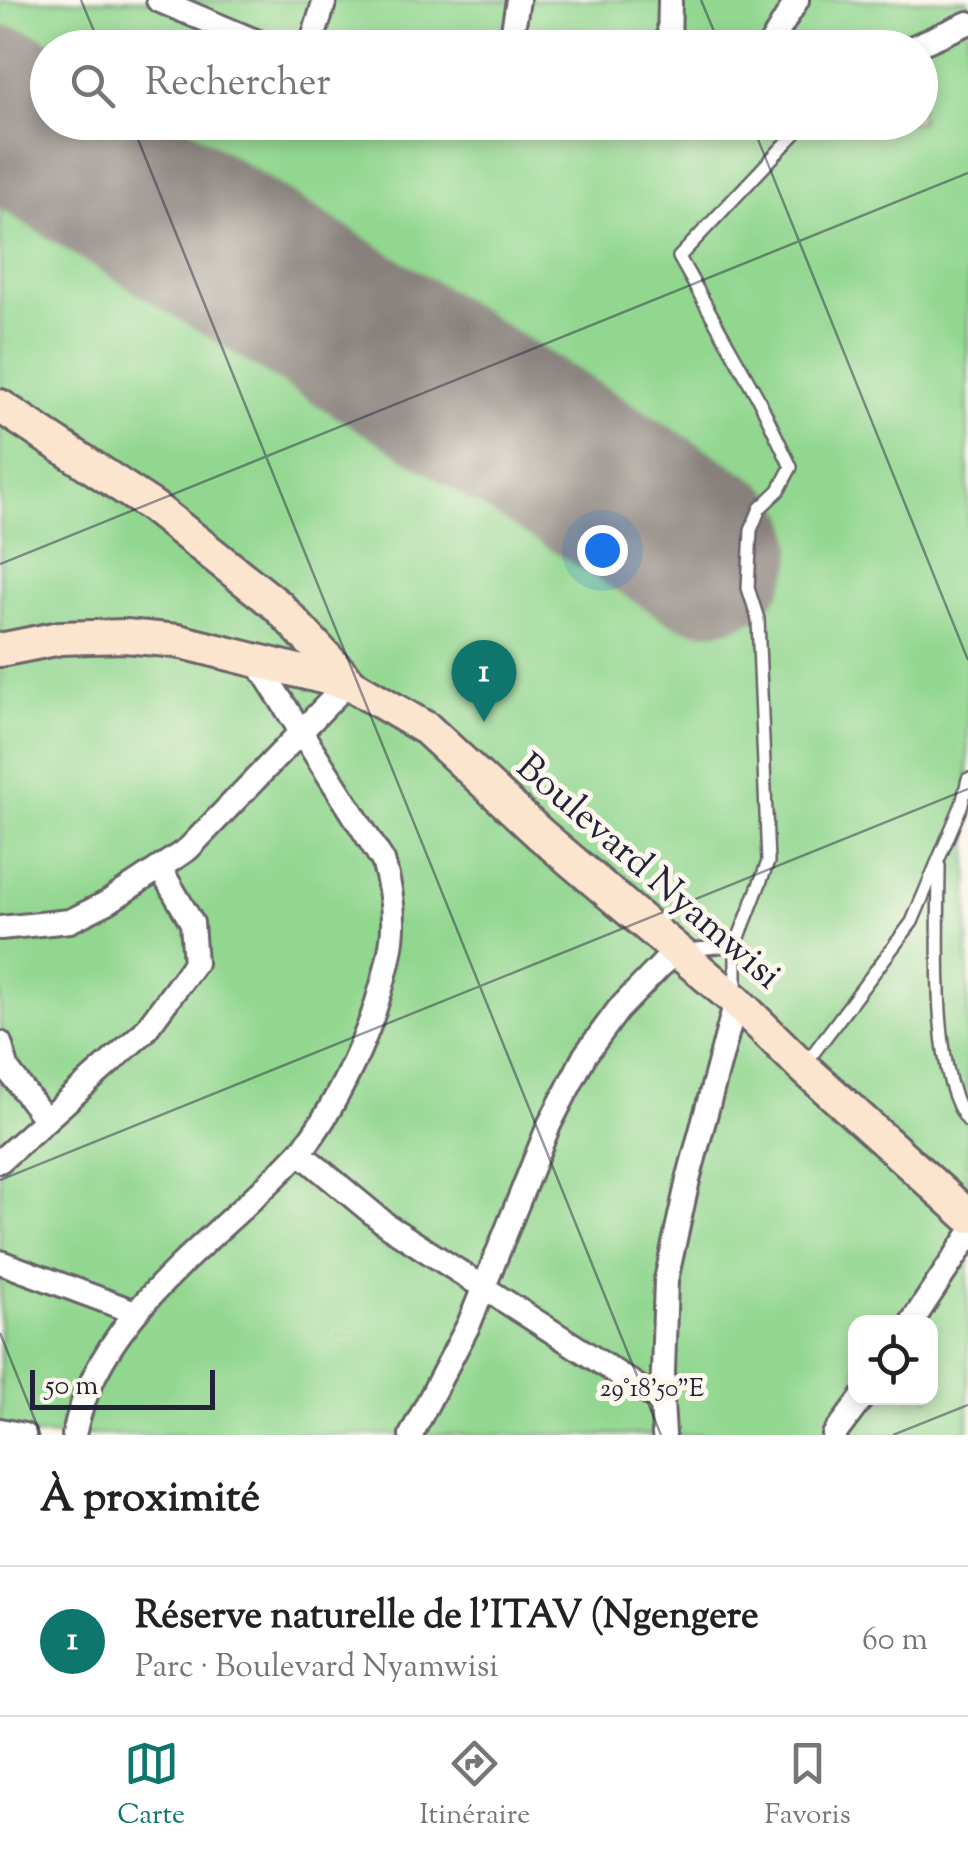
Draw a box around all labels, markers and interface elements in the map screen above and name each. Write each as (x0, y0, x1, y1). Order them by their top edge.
search box (30, 30, 938, 140)
icon: search (65, 58, 120, 113)
text: Rechercher (145, 58, 331, 112)
your location (577, 525, 628, 576)
pin: 1 (452, 640, 516, 722)
street label: Boulevard Nyamwisi (502, 742, 792, 1004)
map controls (848, 1315, 938, 1405)
button: locate (848, 1315, 938, 1405)
scale bar (30, 1365, 215, 1410)
text: 50 m (45, 1367, 99, 1407)
text: 29°18'50"E (600, 1372, 704, 1408)
text: À proximité (40, 1470, 260, 1530)
text: Réserve naturelle de l'ITAV (Ngengere (135, 1591, 759, 1645)
text: 1 (67, 1618, 78, 1664)
text: 60 m (862, 1618, 928, 1664)
text: Parc · Boulevard Nyamwisi (135, 1645, 498, 1691)
tab: Carte (117, 1736, 185, 1836)
tab: Itinéraire (419, 1736, 530, 1836)
tab: Favoris (765, 1736, 851, 1836)

